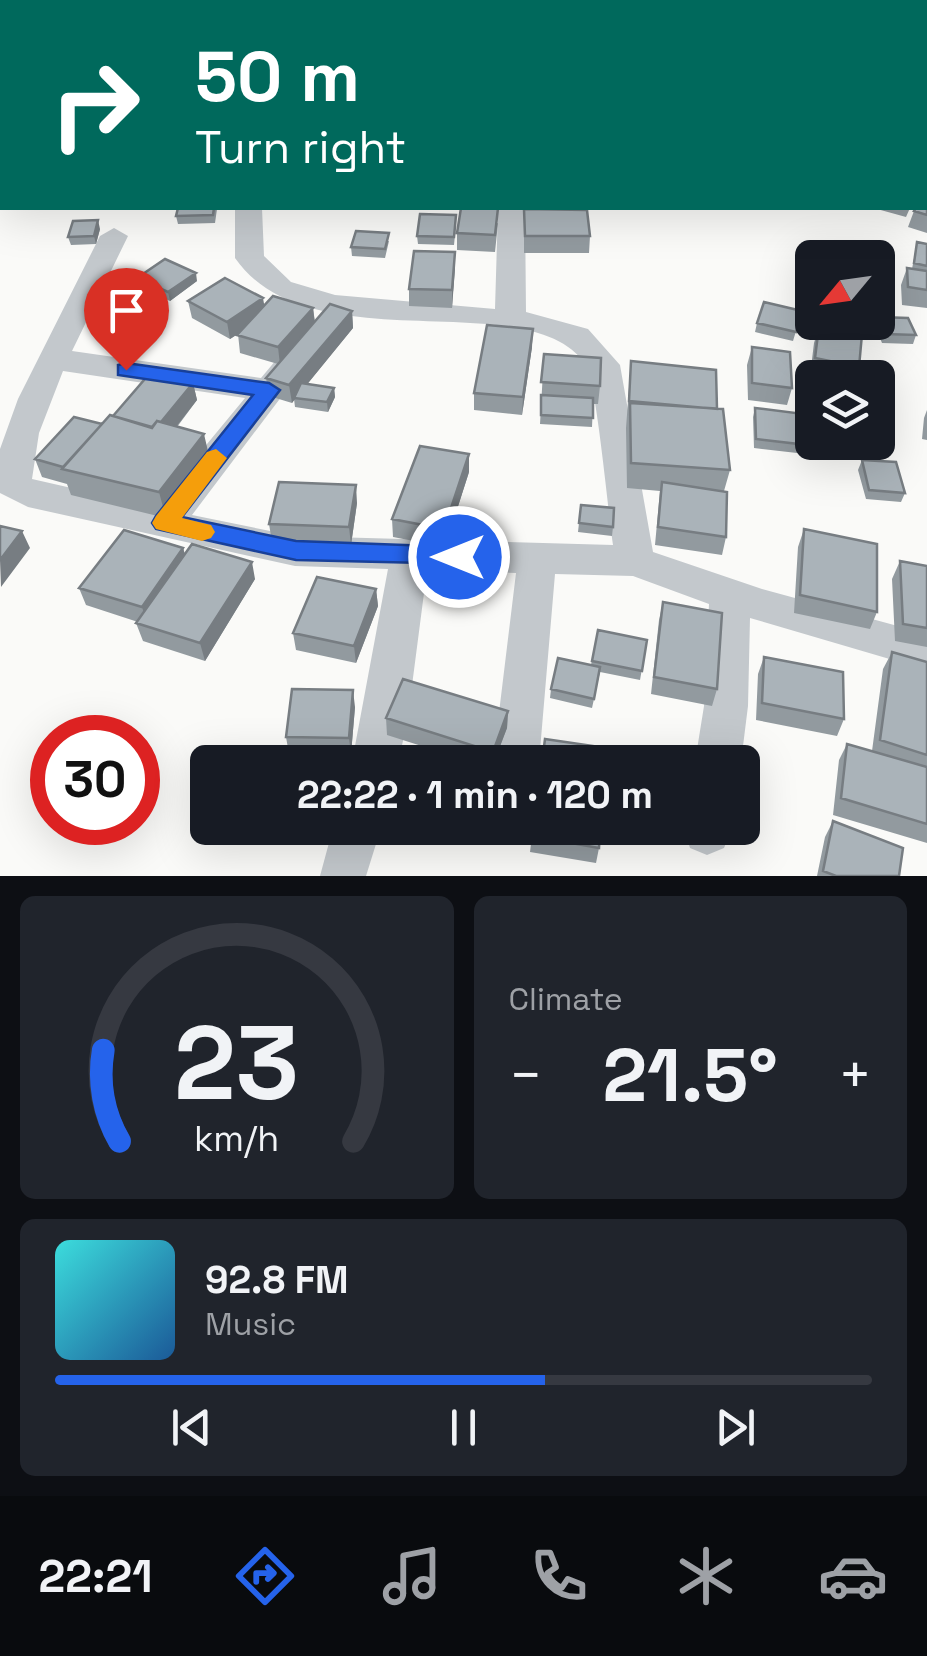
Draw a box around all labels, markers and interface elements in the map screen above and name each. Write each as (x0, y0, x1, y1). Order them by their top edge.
text: 50 m (195, 32, 360, 121)
icon: right (30, 40, 160, 170)
text: Turn right (195, 119, 406, 176)
north arrow (795, 240, 895, 340)
map controls (795, 240, 895, 460)
pin (84, 268, 169, 371)
icon: arrive (99, 283, 154, 338)
button: layers (795, 360, 895, 460)
position arrow (407, 505, 511, 609)
speed limit sign: 30 (30, 715, 160, 845)
text: 22:22 · 1 min · 120 m (297, 771, 653, 819)
text: Climate (509, 979, 623, 1019)
text: 23 (174, 997, 299, 1129)
text: 21.5° (603, 1027, 778, 1123)
text: − (509, 1040, 543, 1110)
text: + (838, 1040, 872, 1110)
text: km/h (194, 1116, 279, 1161)
text: 92.8 FM (205, 1256, 349, 1304)
text: Music (205, 1304, 296, 1344)
icon: previous (164, 1400, 219, 1455)
icon: pause (436, 1400, 491, 1455)
icon: next (708, 1400, 763, 1455)
icon: directions (230, 1541, 300, 1611)
icon: music (377, 1541, 447, 1611)
icon: phone (524, 1541, 594, 1611)
icon: climate (671, 1541, 741, 1611)
icon: car (818, 1541, 888, 1611)
text: 22:21 (39, 1548, 153, 1605)

